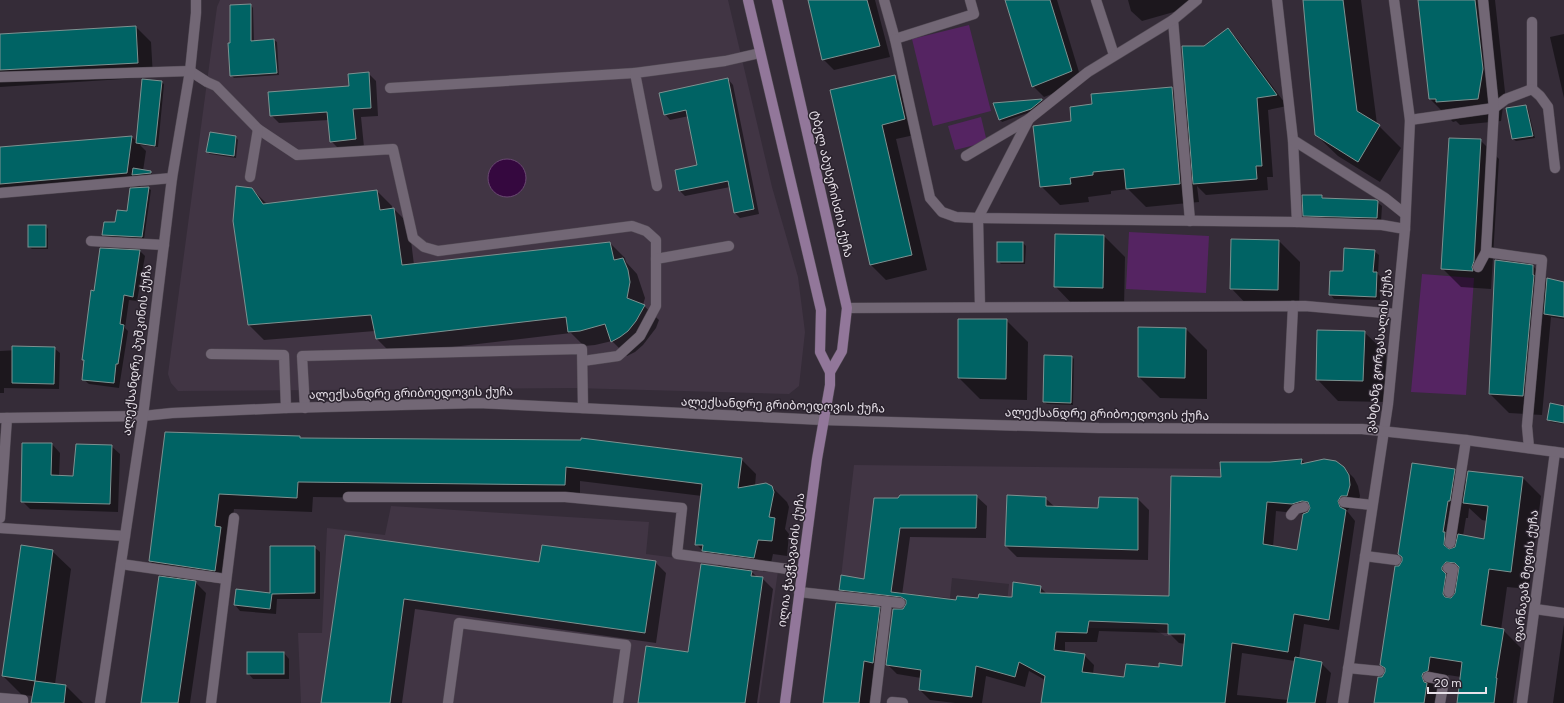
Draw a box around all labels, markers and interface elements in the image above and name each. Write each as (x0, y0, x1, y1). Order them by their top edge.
street label: ტბელ აბუსერისძის ქუჩა (807, 109, 856, 259)
street label: ალექსანდრე პუშკინის ქუჩა (120, 264, 155, 437)
street label: ვახტანგ გორგასალის ქუჩა (1363, 268, 1396, 434)
street label: ალექსანდრე გრიბოედოვის ქუჩა (309, 384, 513, 403)
street label: ალექსანდრე გრიბოედოვის ქუჩა (681, 394, 885, 417)
street label: ალექსანდრე გრიბოედოვის ქუჩა (1005, 405, 1209, 424)
street label: ილია ჭავჭავაძის ქუჩა (775, 492, 808, 628)
street label: ფარნავაზ მეფის ქუჩა (1511, 509, 1541, 643)
scale bar (1428, 669, 1486, 695)
text: 20 m (1434, 676, 1462, 690)

